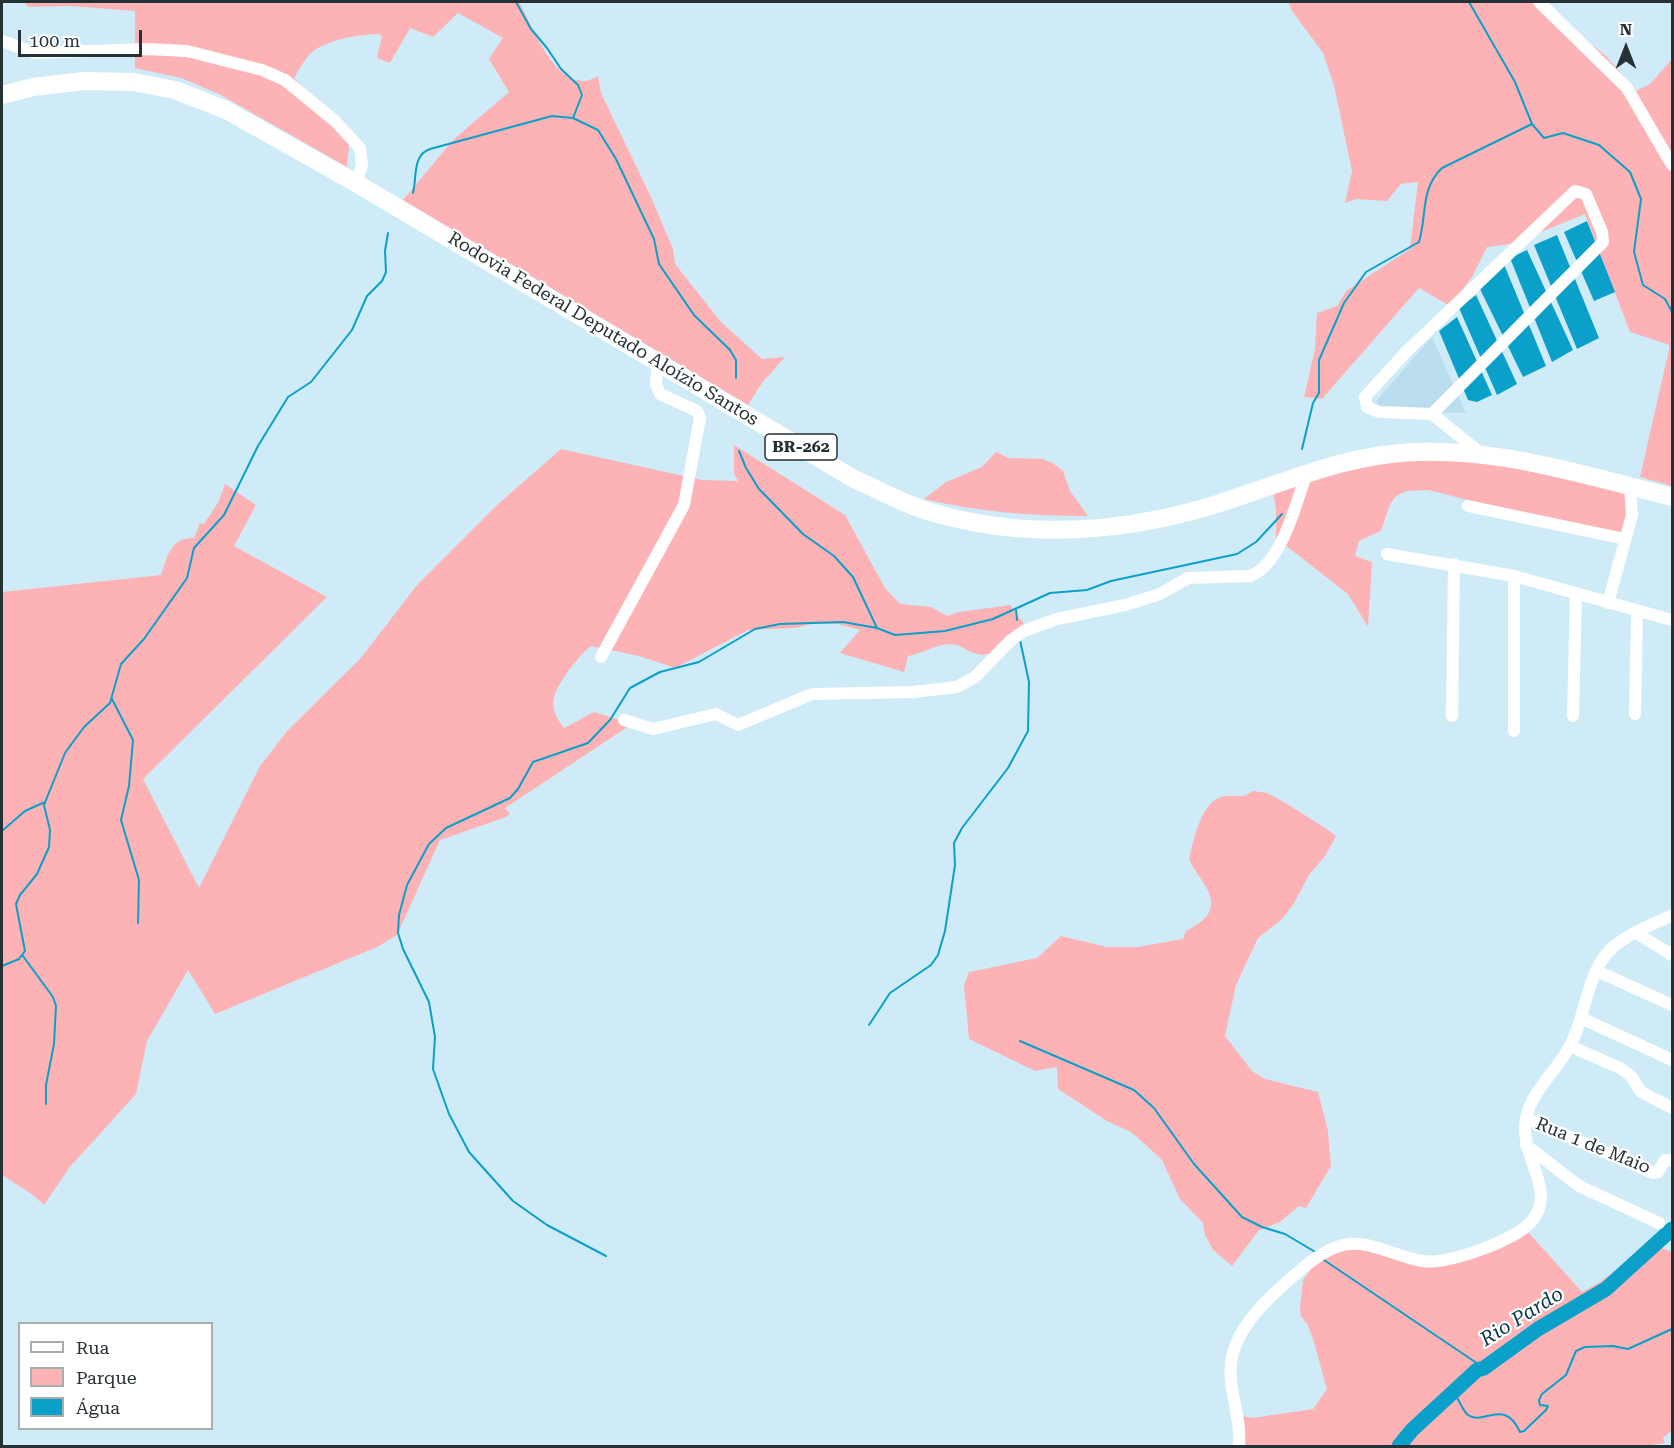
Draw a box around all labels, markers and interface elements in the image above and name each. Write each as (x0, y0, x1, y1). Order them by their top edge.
scale bar (21, 18, 146, 56)
north arrow (1596, 18, 1656, 78)
text: N (1620, 20, 1632, 39)
text: 100 m (29, 30, 80, 51)
street label: Rodovia Federal Deputado Aloízio Santos (444, 227, 762, 431)
road number: BR-262 (765, 434, 837, 460)
street label: Rua 1 de Maio (1532, 1113, 1654, 1179)
water label: Rio Pardo (1476, 1282, 1568, 1352)
legend (18, 1322, 213, 1430)
text: Rua (76, 1337, 109, 1358)
text: Parque (76, 1367, 137, 1388)
text: Água (76, 1397, 120, 1418)

